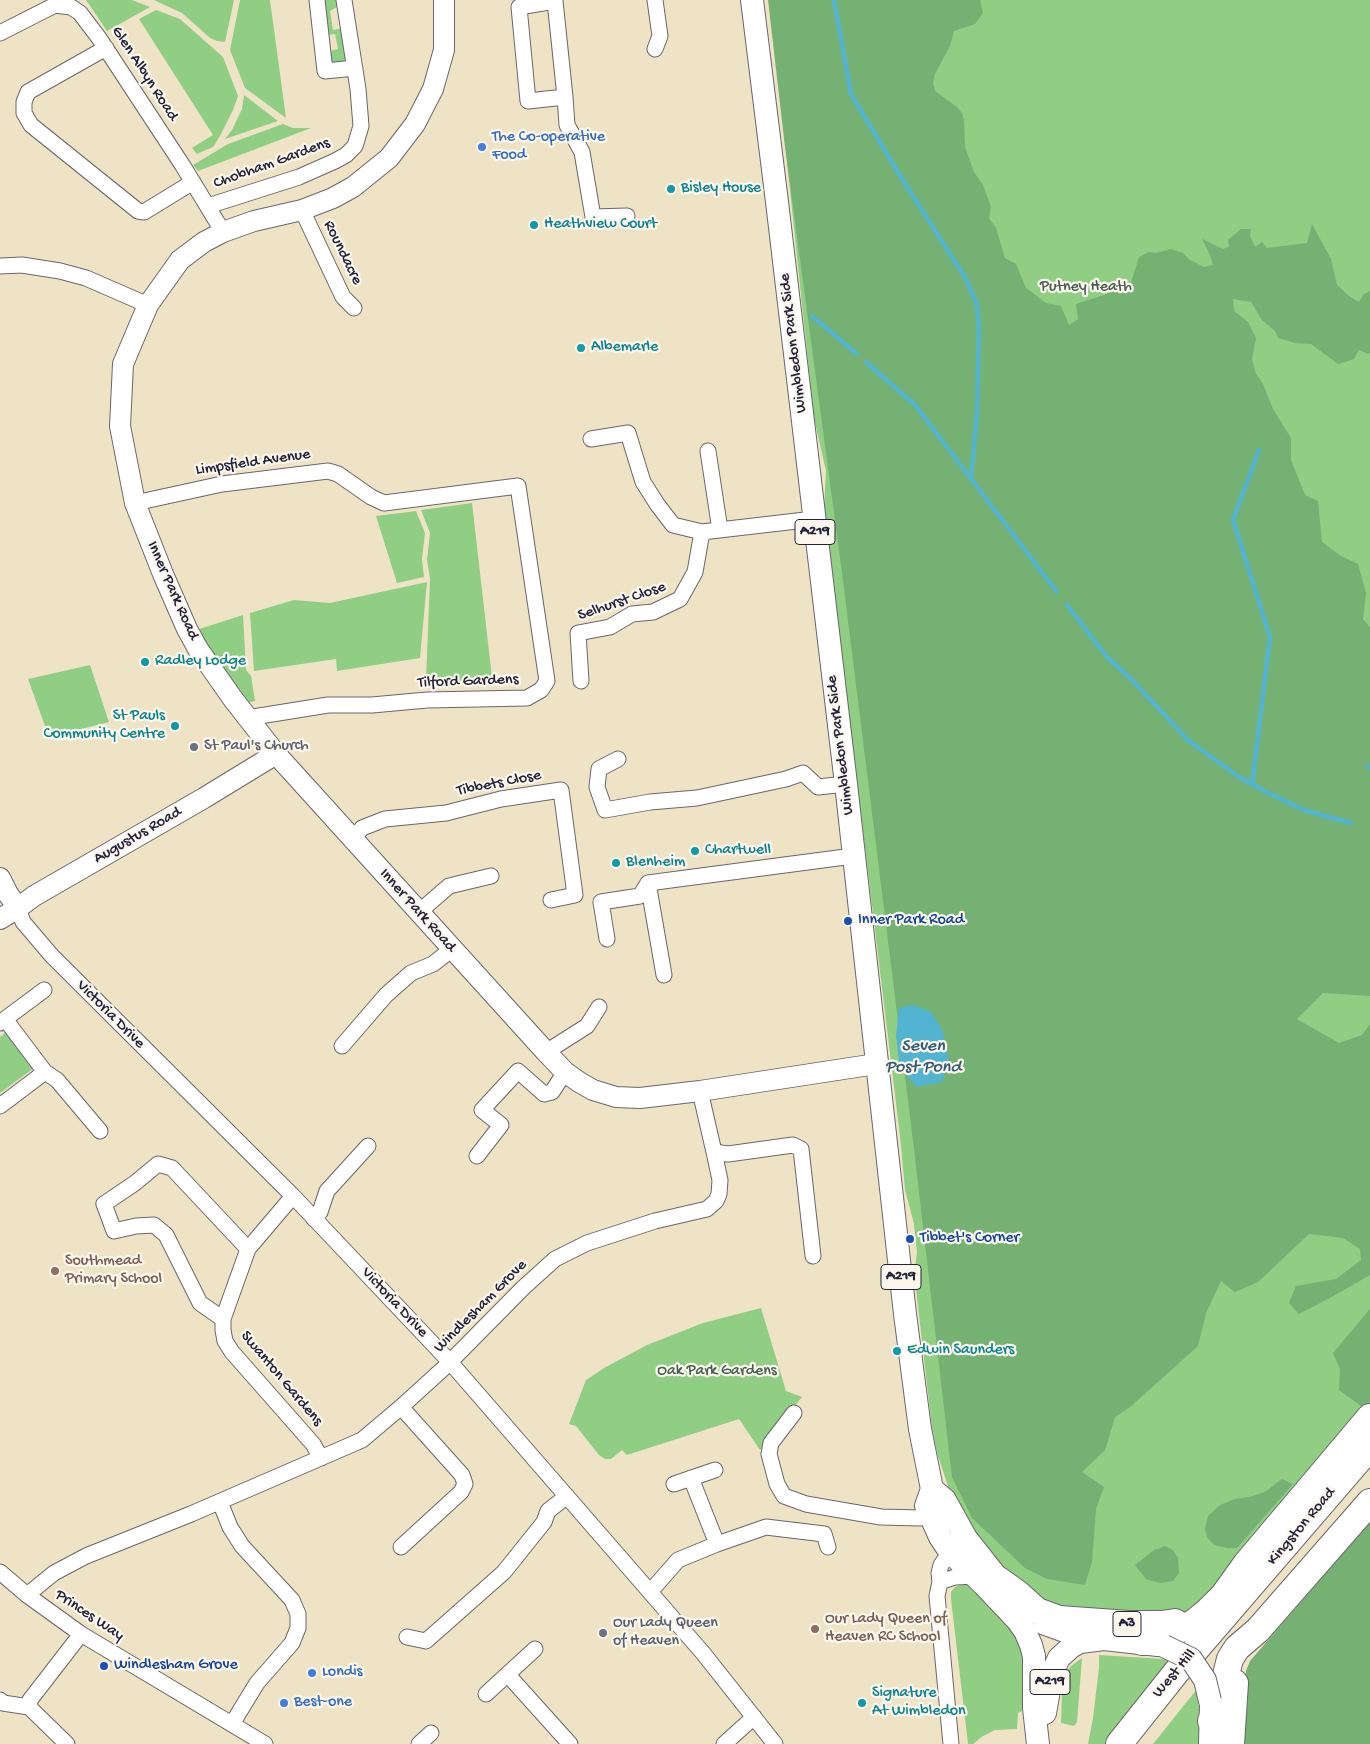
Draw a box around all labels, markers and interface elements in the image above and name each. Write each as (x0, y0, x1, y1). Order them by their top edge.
street label: Glen Albyn Road (106, 23, 182, 125)
place label: The Co-operative Food (492, 128, 605, 166)
street label: Chobham Gardens (211, 134, 333, 194)
marker: The Co-operative Food (476, 141, 488, 153)
place label: Bisley House (681, 179, 761, 199)
marker: Bisley House (665, 183, 677, 195)
place label: Heathview Court (544, 215, 657, 235)
street label: Roundacre (318, 218, 366, 288)
marker: Heathview Court (528, 219, 540, 231)
street label: Wimbledon Park Side (776, 272, 812, 414)
park label: Putney Heath (1040, 278, 1132, 298)
place label: Albemarle (591, 338, 658, 358)
marker: Albemarle (575, 342, 587, 354)
street label: Limpsfield Avenue (194, 445, 312, 481)
road number: A219 (795, 520, 835, 544)
street label: Inner Park Road (142, 539, 202, 643)
street label: Selhurst Close (575, 578, 669, 626)
place label: Radley Lodge (155, 652, 246, 672)
marker: Radley Lodge (139, 656, 151, 668)
street label: Tilford Gardens (417, 671, 519, 693)
street label: Wimbledon Park Side (823, 674, 859, 816)
place label: St Pauls Community Centre (44, 707, 165, 745)
marker: St Pauls Community Centre (169, 720, 181, 732)
place label: St Paul's Church (204, 737, 309, 757)
marker: St Paul's Church (188, 741, 200, 753)
street label: Tibbets Close (455, 766, 543, 802)
street label: Augustus Road (91, 803, 185, 869)
place label: Chartwell (705, 841, 771, 861)
marker: Chartwell (689, 845, 701, 857)
place label: Blenheim (626, 853, 685, 873)
marker: Blenheim (610, 857, 622, 869)
street label: Inner Park Road (374, 865, 460, 957)
place label: Inner Park Road (858, 911, 964, 931)
marker: Inner Park Road (842, 915, 854, 927)
street label: Victoria Drive (72, 977, 148, 1053)
water label: Seven Post Pond (885, 1036, 961, 1078)
place label: Tibbet's Corner (920, 1229, 1019, 1249)
marker: Tibbet's Corner (904, 1233, 916, 1245)
place label: Southmead Primary School (65, 1252, 162, 1290)
street label: Windlesham Grove (430, 1256, 532, 1358)
street label: Victoria Drive (357, 1264, 431, 1342)
road number: A219 (881, 1264, 921, 1290)
marker: Southmead Primary School (49, 1265, 61, 1277)
street label: Swanton Gardens (236, 1328, 326, 1430)
place label: Edwin Saunders (907, 1341, 1014, 1361)
marker: Edwin Saunders (891, 1345, 903, 1357)
park label: Oak Park Gardens (657, 1362, 777, 1382)
street label: Kingston Road (1264, 1484, 1340, 1570)
street label: Princes Way (51, 1586, 127, 1646)
place label: Our Lady Queen of Heaven RC School (825, 1610, 947, 1648)
road number: A3 (1113, 1612, 1141, 1636)
place label: Our Lady Queen of Heaven (613, 1614, 718, 1652)
marker: Our Lady Queen of Heaven RC School (809, 1623, 821, 1635)
marker: Our Lady Queen of Heaven (597, 1627, 609, 1639)
street label: West Hill (1149, 1646, 1201, 1702)
place label: Windlesham Grove (114, 1656, 238, 1676)
marker: Windlesham Grove (98, 1660, 110, 1672)
place label: Londis (322, 1663, 362, 1683)
marker: Londis (306, 1667, 318, 1679)
road number: A219 (1030, 1670, 1070, 1694)
place label: Signature At Wimbledon (872, 1684, 966, 1722)
place label: Best-one (294, 1693, 352, 1713)
marker: Best-one (278, 1697, 290, 1709)
marker: Signature At Wimbledon (856, 1697, 868, 1709)

